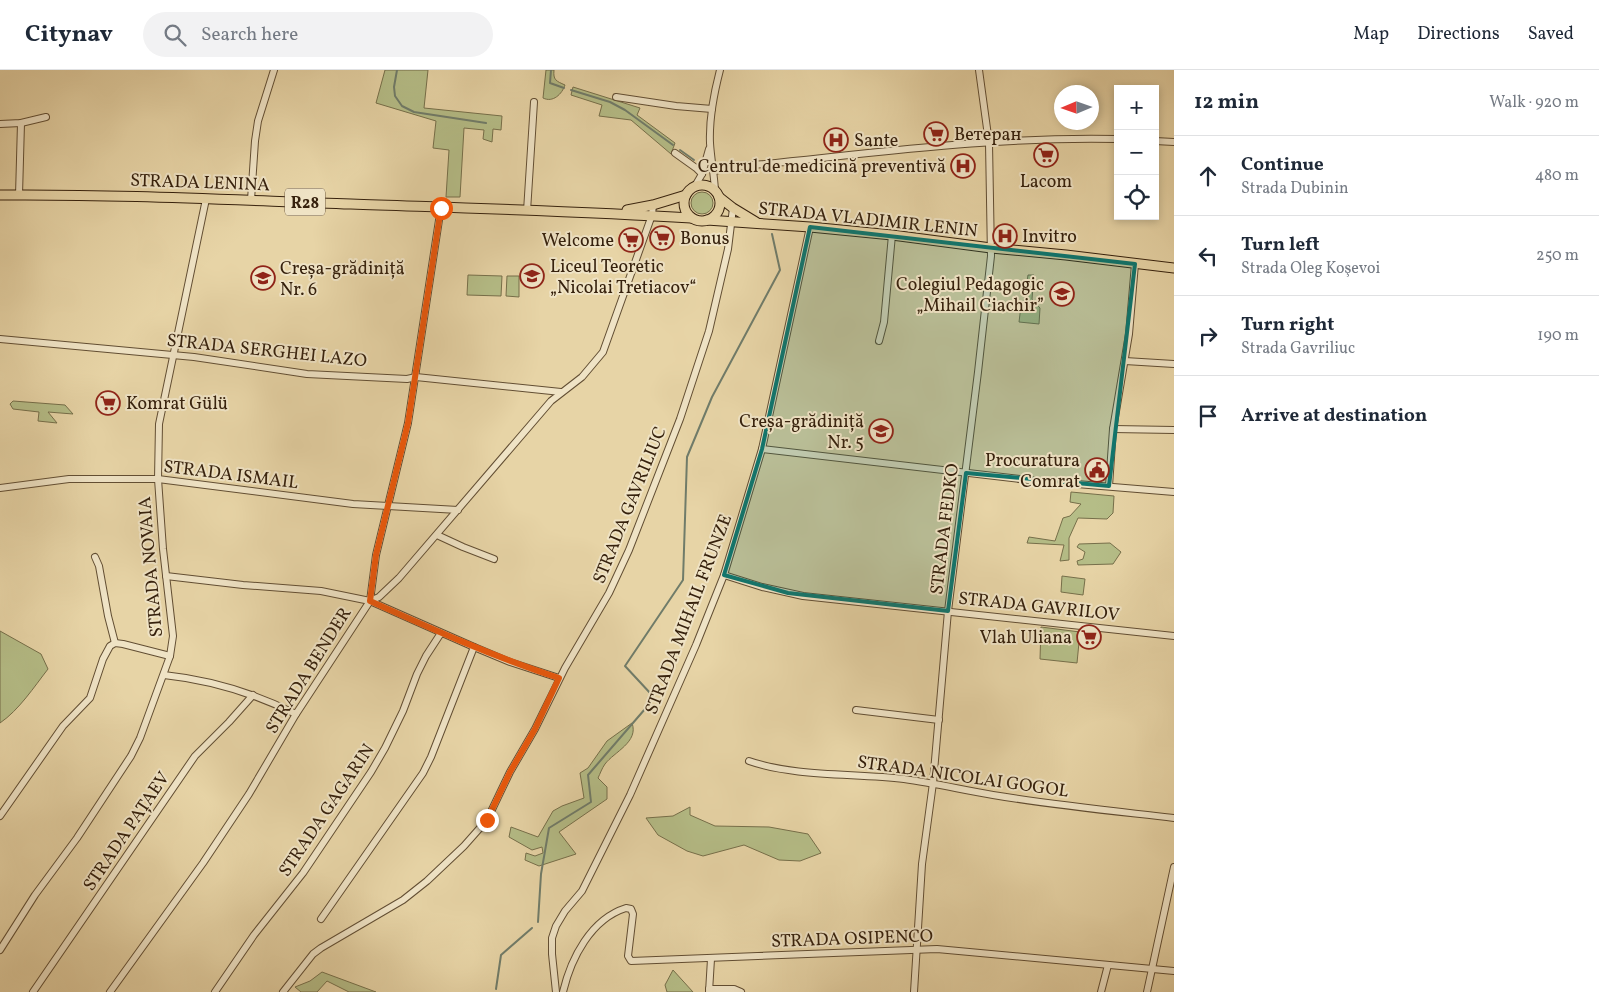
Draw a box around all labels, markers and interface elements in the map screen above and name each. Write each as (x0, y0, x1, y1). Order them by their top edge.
search box (143, 12, 493, 57)
text: Citynav (25, 18, 113, 52)
icon: search (161, 21, 189, 49)
text: Search here (201, 22, 298, 48)
text: Map (1353, 22, 1389, 47)
text: Directions (1417, 22, 1500, 47)
text: Saved (1528, 22, 1574, 47)
north arrow (1054, 85, 1099, 130)
map controls (1114, 85, 1159, 220)
button: + (1114, 85, 1159, 130)
text: 12 min (1194, 88, 1259, 117)
text: Walk · 920 m (1489, 92, 1579, 114)
supermarket icon: Ветеран (923, 121, 949, 147)
place label: Ветеран (954, 123, 1021, 148)
hospital icon: Sante (823, 127, 849, 153)
place label: Sante (854, 129, 898, 154)
button: − (1114, 130, 1159, 175)
supermarket icon: Lacom (1033, 142, 1059, 168)
text: Continue (1241, 152, 1324, 178)
hospital icon: Centrul de medicină preventivă (950, 153, 976, 179)
place label: Centrul de medicină preventivă (698, 155, 946, 180)
icon: ahead (1194, 162, 1222, 190)
text: 480 m (1535, 165, 1579, 187)
street label: STRADA LENINA (130, 169, 270, 198)
place label: Lacom (1020, 170, 1072, 195)
button: locate (1114, 175, 1159, 220)
text: Strada Dubinin (1241, 178, 1349, 200)
road number: R28 (285, 188, 325, 216)
route start (430, 197, 453, 220)
street label: STRADA VLADIMIR LENIN (757, 197, 979, 244)
hospital icon: Invitro (992, 223, 1018, 249)
supermarket icon: Bonus (649, 225, 675, 251)
place label: Invitro (1022, 225, 1077, 250)
supermarket icon: Welcome (618, 227, 644, 253)
place label: Bonus (680, 227, 729, 252)
place label: Welcome (541, 229, 614, 254)
text: Turn left (1241, 232, 1320, 258)
icon: left (1194, 242, 1222, 270)
text: 250 m (1536, 245, 1579, 267)
place label: Liceul Teoretic „Nicolai Tretiacov“ (550, 255, 696, 301)
place label: Creșa-grădiniță Nr. 6 (280, 257, 405, 303)
text: Strada Oleg Koşevoi (1241, 258, 1380, 280)
school or university icon: Liceul Teoretic „Nicolai Tretiacov“ (519, 263, 545, 289)
school or university icon: Creșa-grădiniță Nr. 6 (250, 265, 276, 291)
place label: Colegiul Pedagogic „Mihail Ciachir” (896, 273, 1044, 319)
school or university icon: Colegiul Pedagogic „Mihail Ciachir” (1049, 281, 1075, 307)
text: Turn right (1241, 312, 1334, 338)
icon: right (1194, 322, 1222, 350)
text: 190 m (1537, 325, 1579, 347)
street label: STRADA SERGHEI LAZO (166, 329, 368, 374)
text: Strada Gavriliuc (1241, 338, 1355, 360)
supermarket icon: Komrat Gülü (95, 390, 121, 416)
place label: Komrat Gülü (126, 392, 228, 417)
icon: arrive (1194, 402, 1222, 430)
text: Arrive at destination (1241, 403, 1427, 429)
place label: Creșa-grădiniță Nr. 5 (739, 410, 864, 456)
school or university icon: Creșa-grădiniță Nr. 5 (868, 418, 894, 444)
street label: STRADA GAVRILIUC (587, 423, 673, 588)
place label: Procuratura Comrat (985, 449, 1080, 495)
street label: STRADA ISMAIL (162, 455, 300, 496)
public building icon: Procuratura Comrat (1084, 457, 1110, 483)
street label: STRADA FEDKO (925, 462, 966, 596)
street label: STRADA NOVAIA (133, 495, 170, 638)
street label: STRADA MIHAIL FRUNZE (640, 511, 739, 718)
street label: STRADA GAVRILOV (957, 587, 1121, 628)
street label: STRADA BENDER (260, 603, 358, 739)
supermarket icon: Vlah Uliana (1076, 624, 1102, 650)
place label: Vlah Uliana (980, 626, 1072, 651)
street label: STRADA GAGARIN (273, 739, 381, 882)
street label: STRADA NICOLAI GOGOL (856, 750, 1070, 805)
street label: STRADA PAȚAEV (78, 767, 176, 896)
route end (476, 809, 499, 832)
street label: STRADA OSIPENCO (771, 924, 933, 955)

